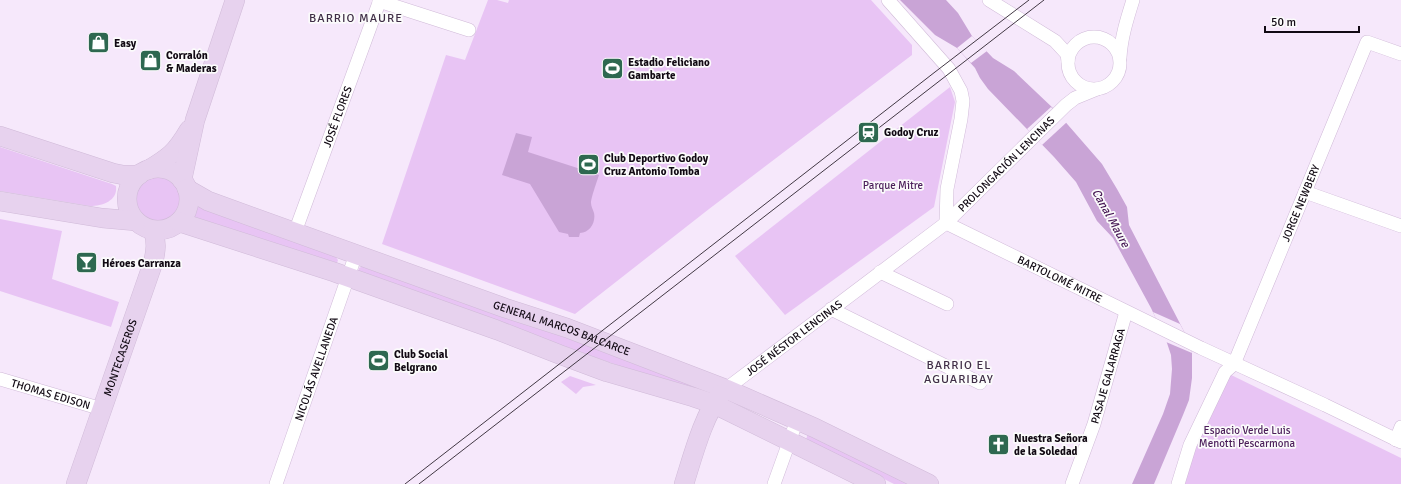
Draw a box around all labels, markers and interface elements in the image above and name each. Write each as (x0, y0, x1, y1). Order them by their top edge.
scale bar (1265, 8, 1359, 34)
district label: BARRIO MAURE (309, 11, 403, 26)
text: 50 m (1271, 15, 1296, 30)
shop icon: Easy (85, 30, 111, 56)
place label: Easy (114, 37, 137, 50)
shop icon: Corralón & Maderas (138, 48, 164, 74)
place label: Corralón & Maderas (166, 49, 217, 75)
sports icon: Estadio Feliciano Gambarte (599, 55, 625, 81)
place label: Estadio Feliciano Gambarte (628, 56, 710, 82)
street label: JOSÉ FLORES (321, 84, 355, 149)
street label: PROLONGACIÓN LENCINAS (955, 114, 1058, 215)
station icon: Godoy Cruz (855, 119, 881, 145)
place label: Godoy Cruz (884, 126, 939, 139)
sports icon: Club Deportivo Godoy Cruz Antonio Tomba (576, 151, 602, 177)
place label: Club Deportivo Godoy Cruz Antonio Tomba (604, 152, 709, 178)
street label: JORGE NEWBERY (1279, 162, 1323, 244)
park label: Parque Mitre (863, 179, 923, 192)
water label: Canal Maure (1088, 186, 1133, 251)
bar icon: Héroes Carranza (73, 250, 99, 276)
street label: BARTOLOMÉ MITRE (1015, 253, 1104, 306)
place label: Héroes Carranza (102, 257, 181, 270)
street label: GENERAL MARCOS BALCARCE (491, 298, 632, 359)
street label: JOSÉ NÉSTOR LENCINAS (743, 298, 845, 379)
street label: NICOLÁS AVELLANEDA (292, 315, 341, 423)
street label: MONTECASEROS (101, 317, 140, 398)
street label: PASAJE GALARRAGA (1088, 326, 1128, 425)
sports icon: Club Social Belgrano (365, 347, 391, 373)
place label: Club Social Belgrano (394, 348, 448, 374)
district label: BARRIO EL AGUARIBAY (924, 358, 994, 387)
street label: THOMAS EDISON (10, 377, 92, 412)
park label: Espacio Verde Luis Menotti Pescarmona (1199, 424, 1296, 450)
church icon: Nuestra Señora de la Soledad (986, 431, 1012, 457)
place label: Nuestra Señora de la Soledad (1014, 432, 1088, 458)

